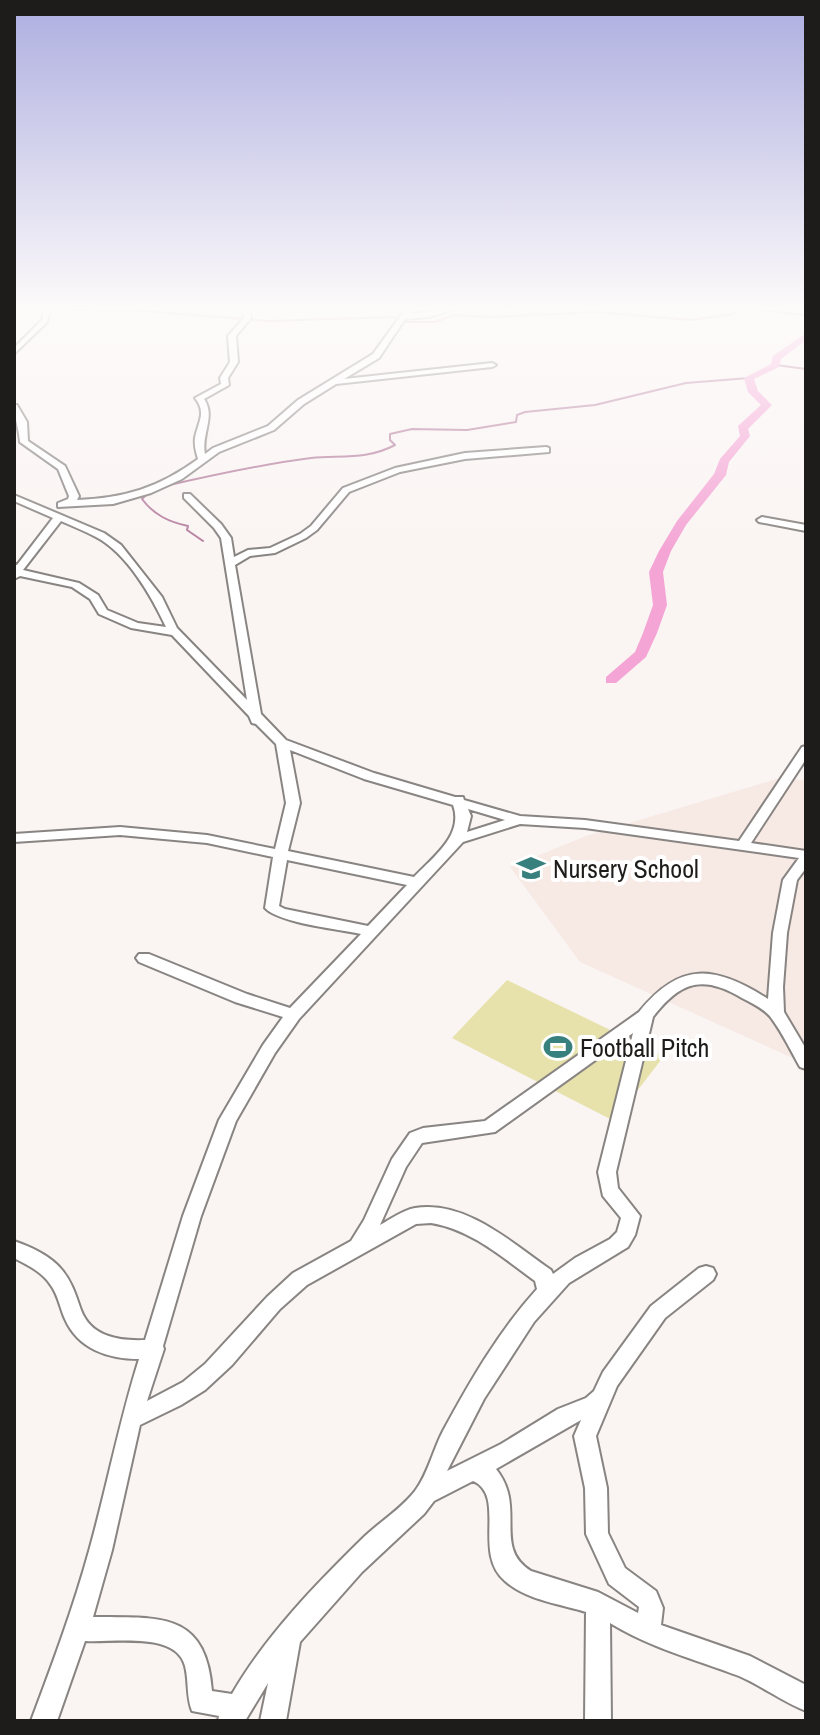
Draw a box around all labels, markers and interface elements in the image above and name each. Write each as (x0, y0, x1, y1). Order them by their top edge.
place label: Nursery School (553, 851, 699, 886)
school or university icon: Nursery School (516, 853, 546, 883)
place label: Football Pitch (580, 1030, 709, 1065)
sports icon: Football Pitch (543, 1032, 573, 1062)

